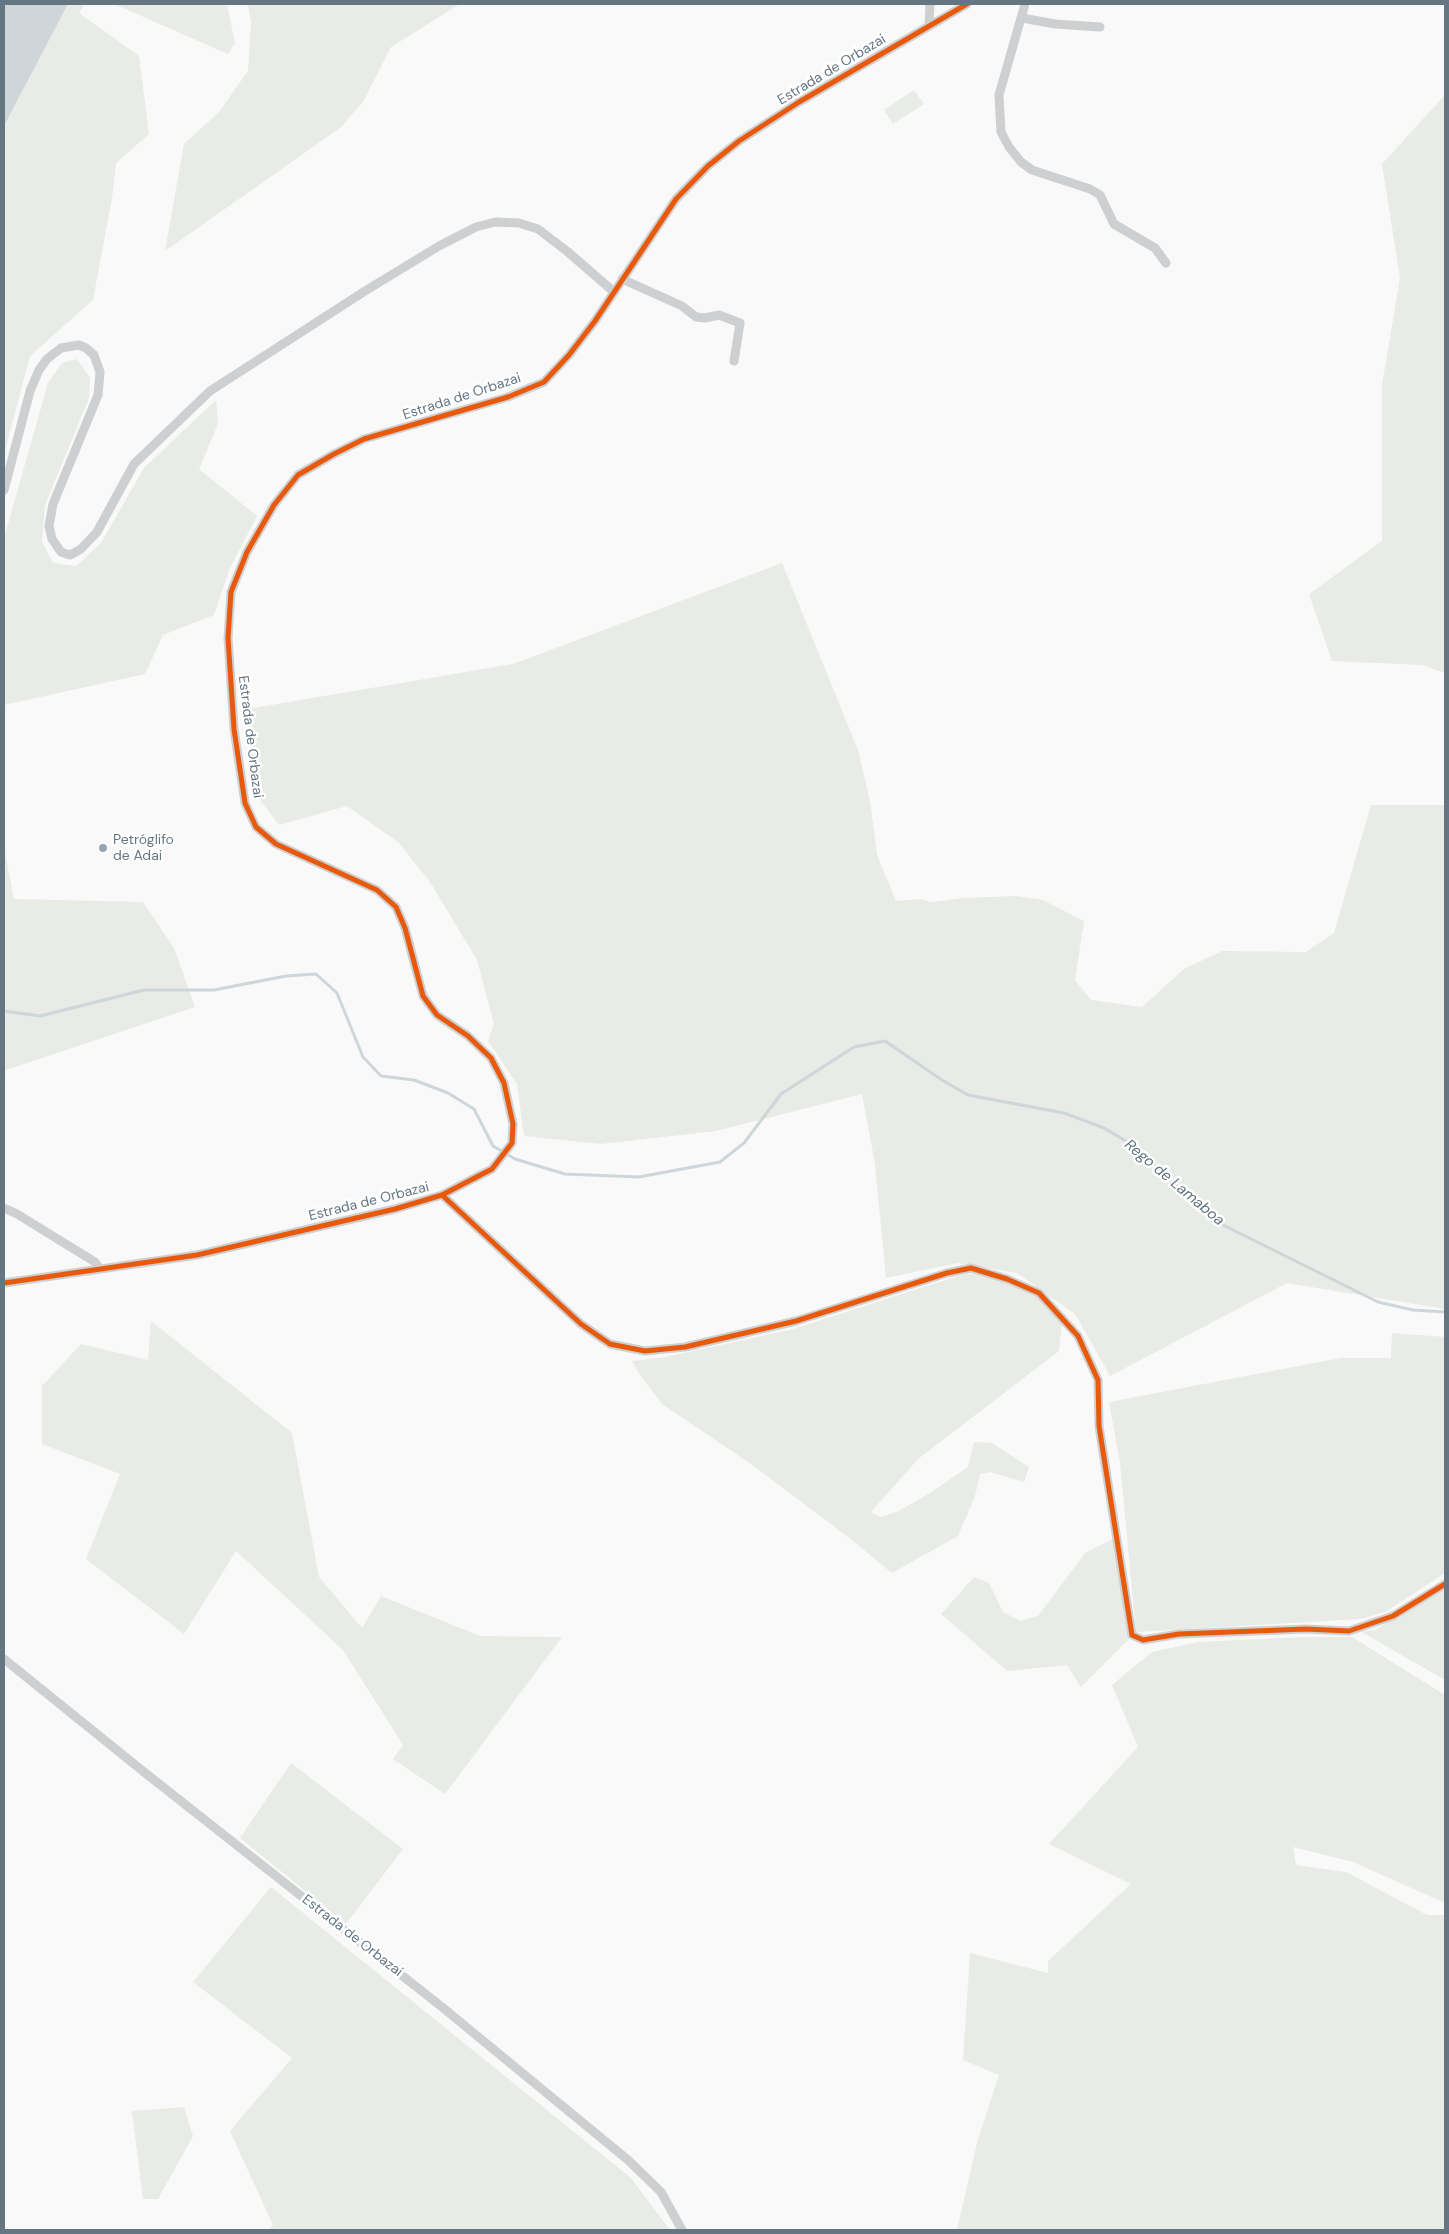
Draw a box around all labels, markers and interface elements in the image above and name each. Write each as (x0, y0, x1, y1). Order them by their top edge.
street label: Estrada de Orbazai (775, 31, 889, 109)
street label: Estrada de Orbazai (401, 370, 523, 424)
street label: Estrada de Orbazai (234, 675, 266, 799)
place label: Petróglifo de Adai (113, 832, 174, 864)
marker: Petróglifo de Adai (97, 842, 109, 854)
water label: Rego de Lamaboa (1120, 1136, 1228, 1230)
street label: Estrada de Orbazai (307, 1179, 431, 1225)
street label: Estrada de Orbazai (298, 1891, 406, 1981)

